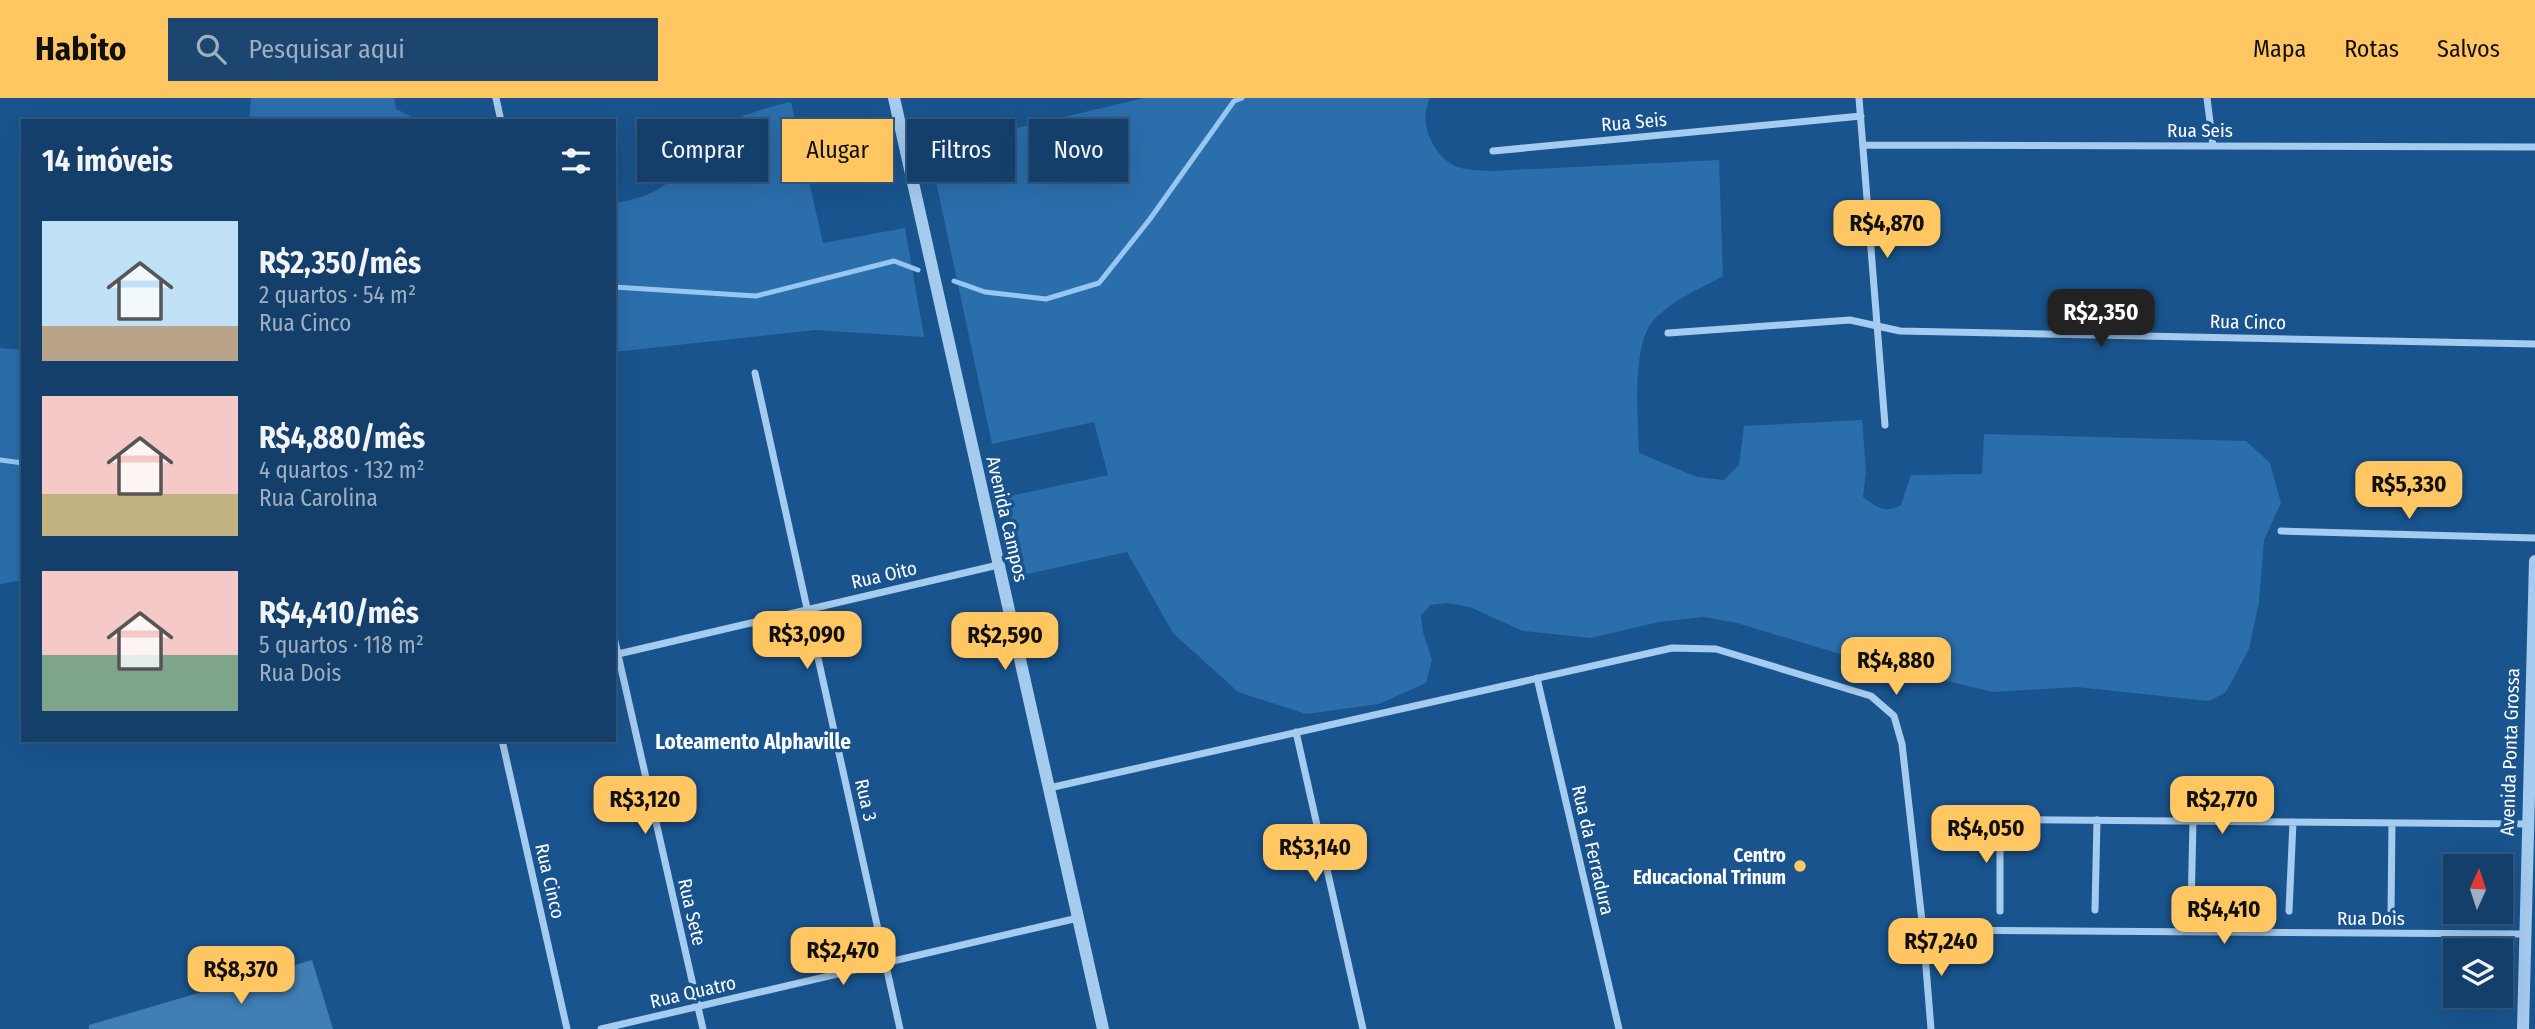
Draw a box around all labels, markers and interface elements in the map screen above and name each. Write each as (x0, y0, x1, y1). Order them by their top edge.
search box (168, 18, 658, 81)
text: Habito (35, 29, 126, 69)
icon: search (192, 30, 230, 68)
text: Pesquisar aqui (248, 34, 405, 65)
text: Mapa (2253, 35, 2306, 63)
text: Rotas (2344, 35, 2399, 63)
text: Salvos (2437, 35, 2500, 63)
street label: Rua Seis (1600, 108, 1668, 136)
chip: Comprar (637, 119, 768, 182)
chip: Alugar (782, 119, 893, 182)
chip: Filtros (907, 119, 1015, 182)
chip: Novo (1029, 119, 1128, 182)
street label: Rua Seis (2167, 119, 2233, 142)
icon: filters (557, 142, 595, 180)
text: 14 imóveis (42, 143, 173, 179)
pin: R$4,870 (1822, 200, 1952, 260)
text: R$4,870 (1849, 209, 1925, 237)
text: R$2,350/mês (259, 245, 421, 281)
icon: home (98, 249, 182, 333)
text: 2 quartos · 54 m² (259, 281, 416, 309)
pin: R$2,350 (2036, 289, 2166, 349)
text: R$2,350 (2064, 298, 2138, 326)
text: Rua Cinco (259, 309, 351, 337)
street label: Rua Cinco (2210, 310, 2286, 334)
text: R$4,880/mês (259, 420, 425, 456)
icon: home (98, 424, 182, 508)
street label: Avenida Campos (981, 454, 1033, 584)
text: 4 quartos · 132 m² (259, 456, 425, 484)
pin: R$5,330 (2344, 462, 2474, 521)
text: R$5,330 (2371, 470, 2447, 498)
text: Rua Carolina (259, 484, 378, 512)
street label: Rua Oito (849, 556, 919, 594)
text: R$4,410/mês (259, 595, 419, 631)
icon: home (98, 599, 182, 683)
pin: R$3,090 (742, 612, 872, 671)
pin: R$2,590 (940, 612, 1070, 672)
text: R$3,090 (769, 620, 845, 648)
text: R$2,590 (967, 621, 1043, 649)
text: 5 quartos · 118 m² (259, 631, 424, 659)
pin: R$4,880 (1831, 638, 1961, 697)
text: R$4,880 (1857, 646, 1935, 674)
text: Rua Dois (259, 659, 341, 687)
street label: Avenida Ponta Grossa (2496, 668, 2524, 836)
district label: Loteamento Alphaville (655, 729, 851, 755)
pin: R$3,120 (580, 776, 710, 836)
pin: R$2,770 (2157, 776, 2287, 836)
street label: Rua 3 (850, 777, 882, 823)
street label: Rua da Ferradura (1567, 783, 1619, 917)
text: R$3,120 (610, 785, 680, 813)
text: R$2,770 (2186, 785, 2258, 813)
pin: R$4,050 (1921, 806, 2051, 865)
text: R$4,050 (1947, 814, 2025, 842)
pin: R$3,140 (1250, 824, 1380, 884)
text: R$3,140 (1279, 833, 1351, 861)
street label: Rua Cinco (530, 841, 570, 921)
place label: Centro Educacional Trinum (1633, 844, 1786, 889)
north arrow (2443, 854, 2513, 924)
map controls (2443, 854, 2513, 1008)
marker: Centro Educacional Trinum (1792, 858, 1808, 874)
street label: Rua Sete (673, 876, 711, 948)
pin: R$4,410 (2159, 886, 2289, 946)
text: R$4,410 (2187, 895, 2261, 923)
street label: Rua Dois (2337, 907, 2405, 930)
pin: R$7,240 (1876, 918, 2006, 978)
text: R$7,240 (1904, 927, 1978, 955)
pin: R$2,470 (778, 928, 908, 987)
text: R$2,470 (807, 936, 879, 964)
button: layers (2443, 938, 2513, 1008)
pin: R$8,370 (176, 946, 306, 1006)
text: R$8,370 (204, 955, 278, 983)
street label: Rua Quatro (648, 971, 738, 1013)

